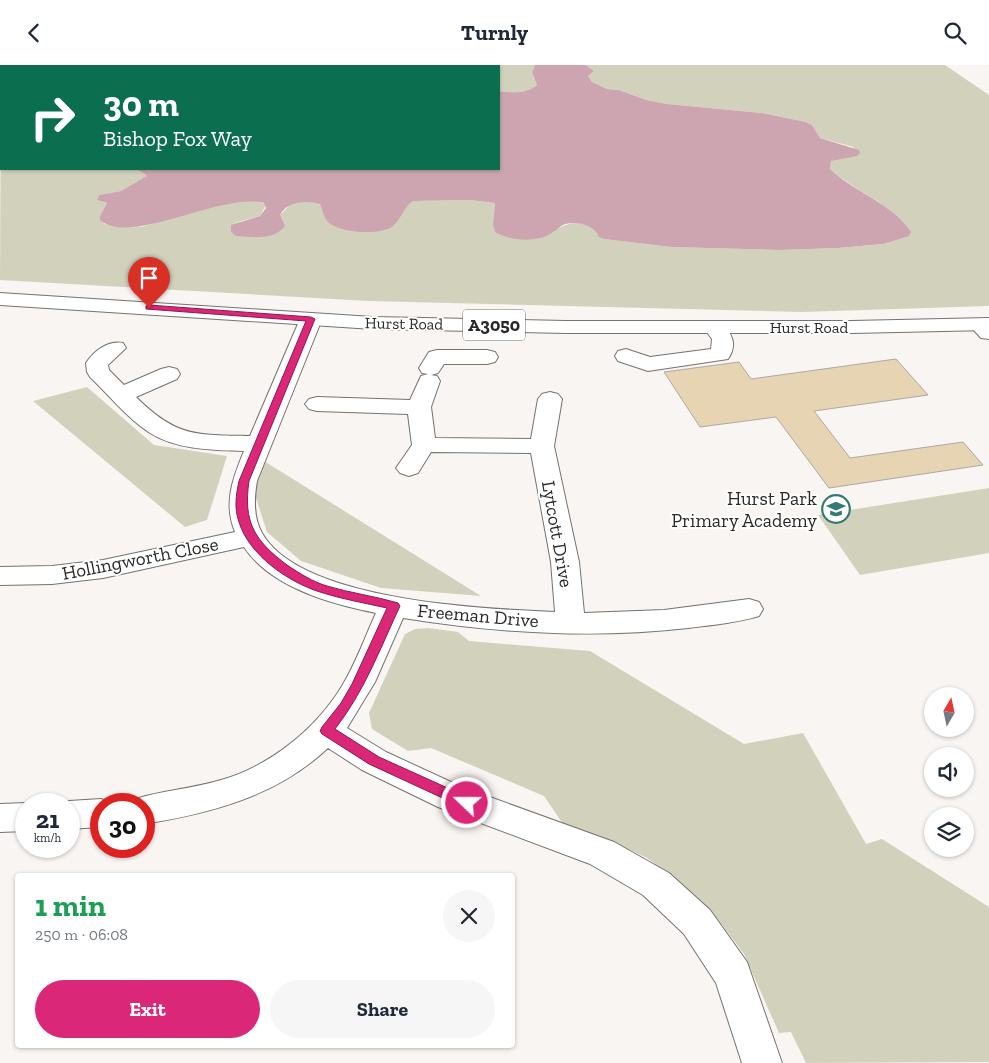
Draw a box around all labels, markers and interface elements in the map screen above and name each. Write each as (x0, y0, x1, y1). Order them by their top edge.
icon: back (20, 19, 48, 47)
text: Turnly (461, 19, 528, 46)
icon: search (941, 19, 969, 47)
text: 30 m (103, 83, 179, 125)
icon: right (20, 85, 85, 150)
text: Bishop Fox Way (103, 125, 252, 152)
pin (128, 257, 170, 308)
icon: arrive (135, 264, 163, 292)
road number: A3050 (463, 309, 525, 341)
street label: Hurst Road (365, 313, 444, 334)
street label: Hurst Road (770, 318, 848, 337)
street label: Lytcott Drive (537, 479, 578, 589)
place label: Hurst Park Primary Academy (671, 487, 817, 532)
school or university icon: Hurst Park Primary Academy (821, 494, 851, 524)
street label: Hollingworth Close (60, 532, 220, 585)
street label: Freeman Drive (416, 599, 540, 632)
north arrow (924, 687, 974, 737)
map controls (924, 687, 974, 857)
button: sound (924, 747, 974, 797)
position arrow (440, 776, 492, 828)
speed limit sign: 30 (90, 793, 155, 858)
text: 21 (36, 804, 59, 834)
button: layers (924, 807, 974, 857)
text: km/h (34, 831, 61, 845)
text: 1 min (35, 888, 106, 924)
button: close (443, 890, 495, 942)
text: 250 m · 06:08 (35, 925, 128, 944)
button: Exit (35, 980, 260, 1038)
button: Share (270, 980, 495, 1038)

